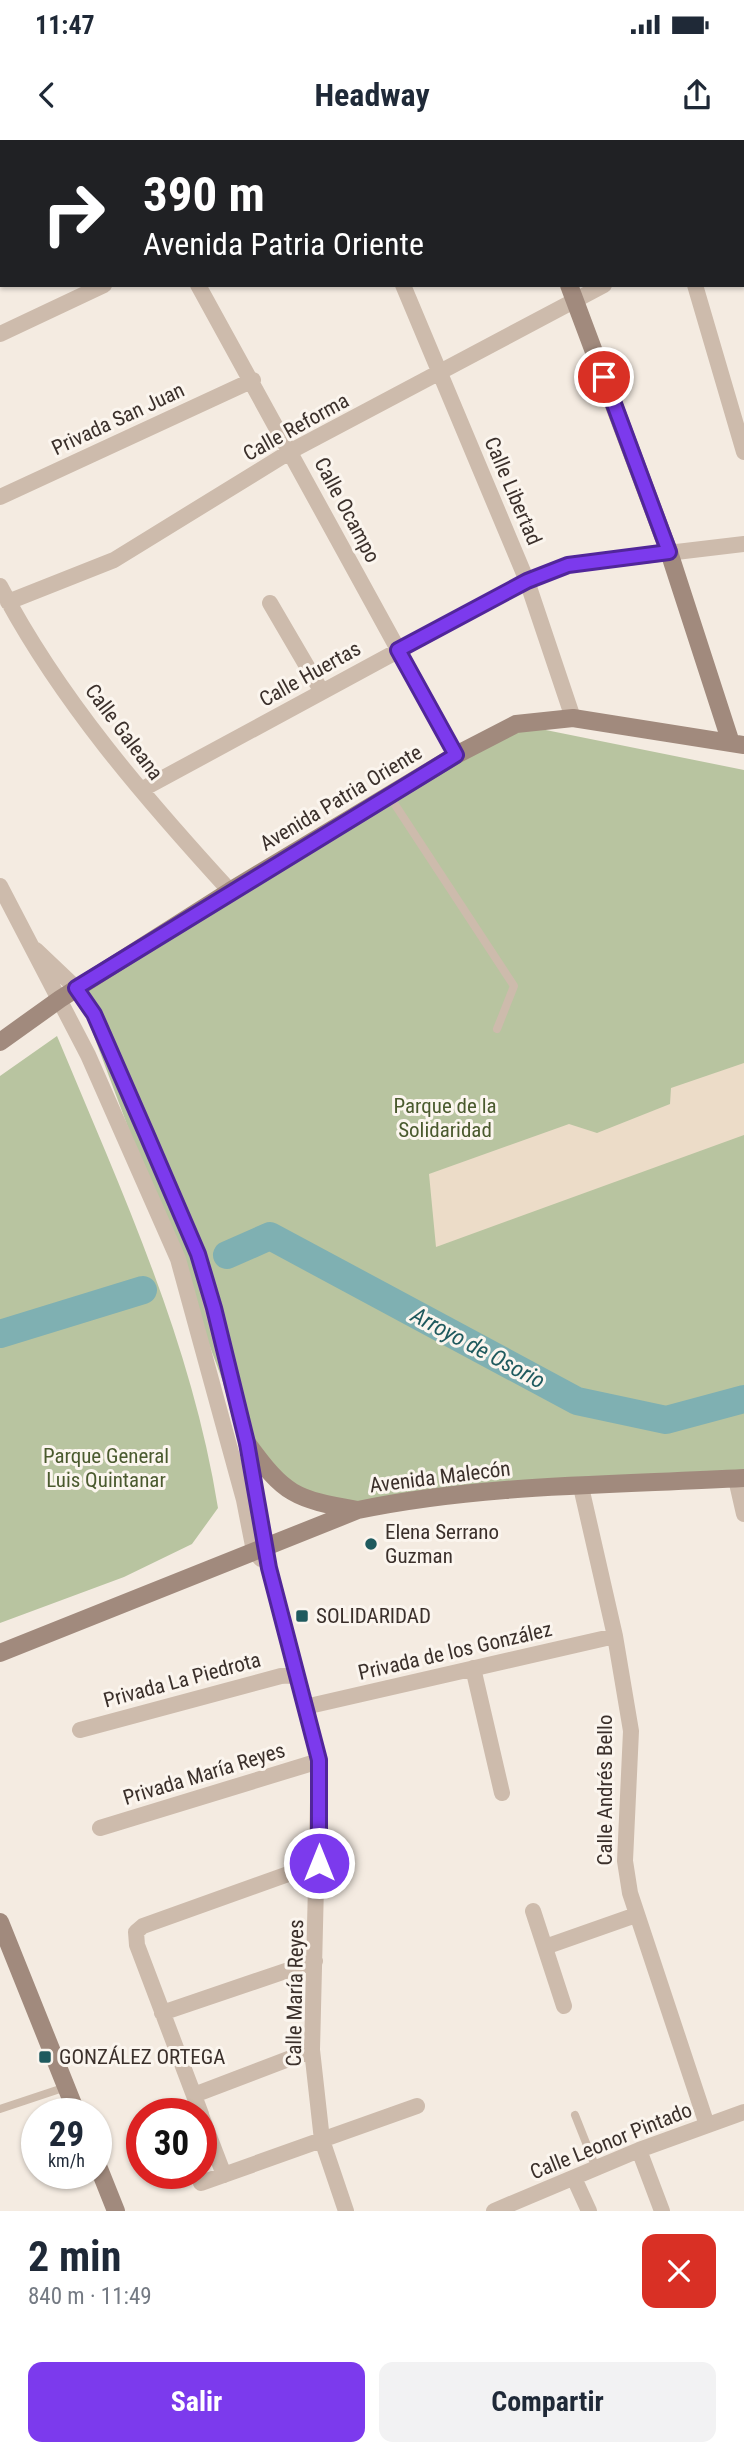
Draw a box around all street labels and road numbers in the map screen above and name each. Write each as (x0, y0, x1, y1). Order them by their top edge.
street label: Privada San Juan (48, 378, 188, 460)
street label: Calle Reforma (239, 388, 353, 466)
street label: Calle Libertad (480, 433, 546, 549)
street label: Calle Ocampo (309, 453, 385, 567)
street label: Calle Huertas (255, 636, 365, 712)
street label: Calle Galeana (80, 679, 168, 785)
street label: Avenida Patria Oriente (256, 740, 426, 856)
street label: Avenida Malecón (368, 1456, 512, 1498)
street label: Privada de los González (356, 1617, 554, 1685)
street label: Privada La Piedrota (101, 1647, 263, 1713)
street label: Calle Andrés Bello (593, 1715, 617, 1865)
street label: Privada María Reyes (120, 1738, 288, 1810)
street label: Calle María Reyes (282, 1919, 308, 2067)
street label: Calle Leonor Pintado (527, 2098, 695, 2184)

